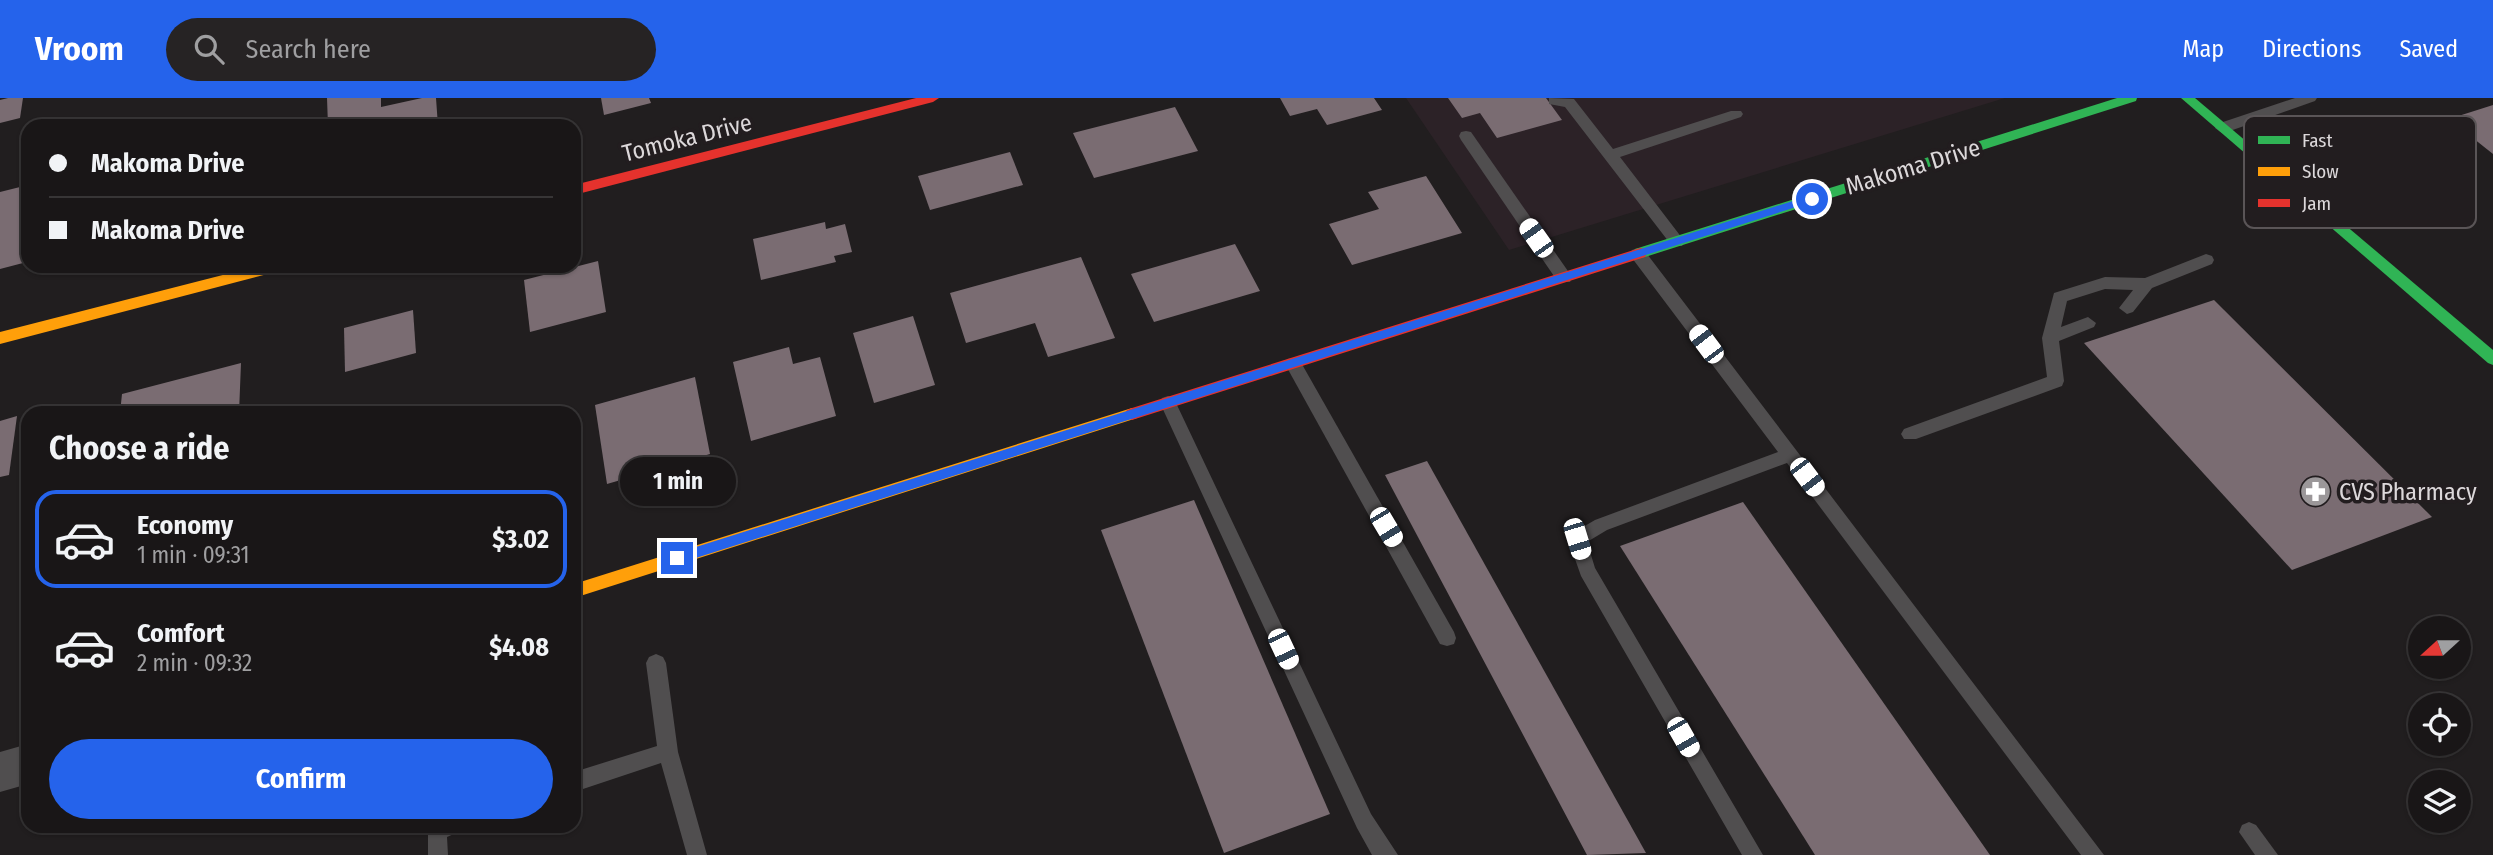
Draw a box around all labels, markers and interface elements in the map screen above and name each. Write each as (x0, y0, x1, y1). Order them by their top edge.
search box (166, 18, 656, 81)
text: Vroom (35, 29, 124, 69)
icon: search (190, 30, 228, 68)
text: Search here (246, 34, 371, 65)
text: Map (2183, 35, 2224, 63)
text: Directions (2262, 35, 2361, 63)
text: Saved (2399, 35, 2458, 63)
street label: Tomoka Drive (619, 108, 755, 168)
legend (2244, 116, 2476, 228)
text: Fast (2302, 129, 2333, 152)
street label: Makoma Drive (1842, 133, 1984, 201)
text: Makoma Drive (91, 148, 245, 179)
text: Slow (2302, 160, 2339, 183)
route start (1796, 183, 1828, 215)
text: Jam (2302, 192, 2331, 215)
text: Makoma Drive (91, 215, 245, 246)
car (1516, 215, 1557, 261)
car (1685, 321, 1728, 367)
text: Choose a ride (49, 429, 230, 467)
car (1786, 454, 1829, 500)
callout: 1 min (619, 456, 735, 505)
text: 1 min (653, 467, 703, 495)
pharmacy icon: CVS Pharmacy (2299, 475, 2333, 509)
place label: CVS Pharmacy (2339, 478, 2477, 506)
car (1367, 504, 1406, 550)
icon: car (53, 508, 116, 571)
text: Economy (137, 510, 233, 541)
car (1561, 516, 1594, 562)
text: $3.02 (492, 524, 549, 555)
text: 1 min · 09:31 (137, 541, 250, 569)
route end (661, 542, 693, 574)
icon: car (53, 616, 116, 679)
north arrow (2408, 616, 2471, 679)
map controls (2408, 616, 2471, 833)
text: Comfort (137, 618, 225, 649)
car (1265, 626, 1302, 672)
text: $4.08 (489, 632, 549, 663)
text: 2 min · 09:32 (137, 649, 252, 677)
button: locate (2408, 693, 2471, 756)
car (1664, 714, 1703, 760)
button: Confirm (49, 739, 553, 819)
button: layers (2408, 770, 2471, 833)

